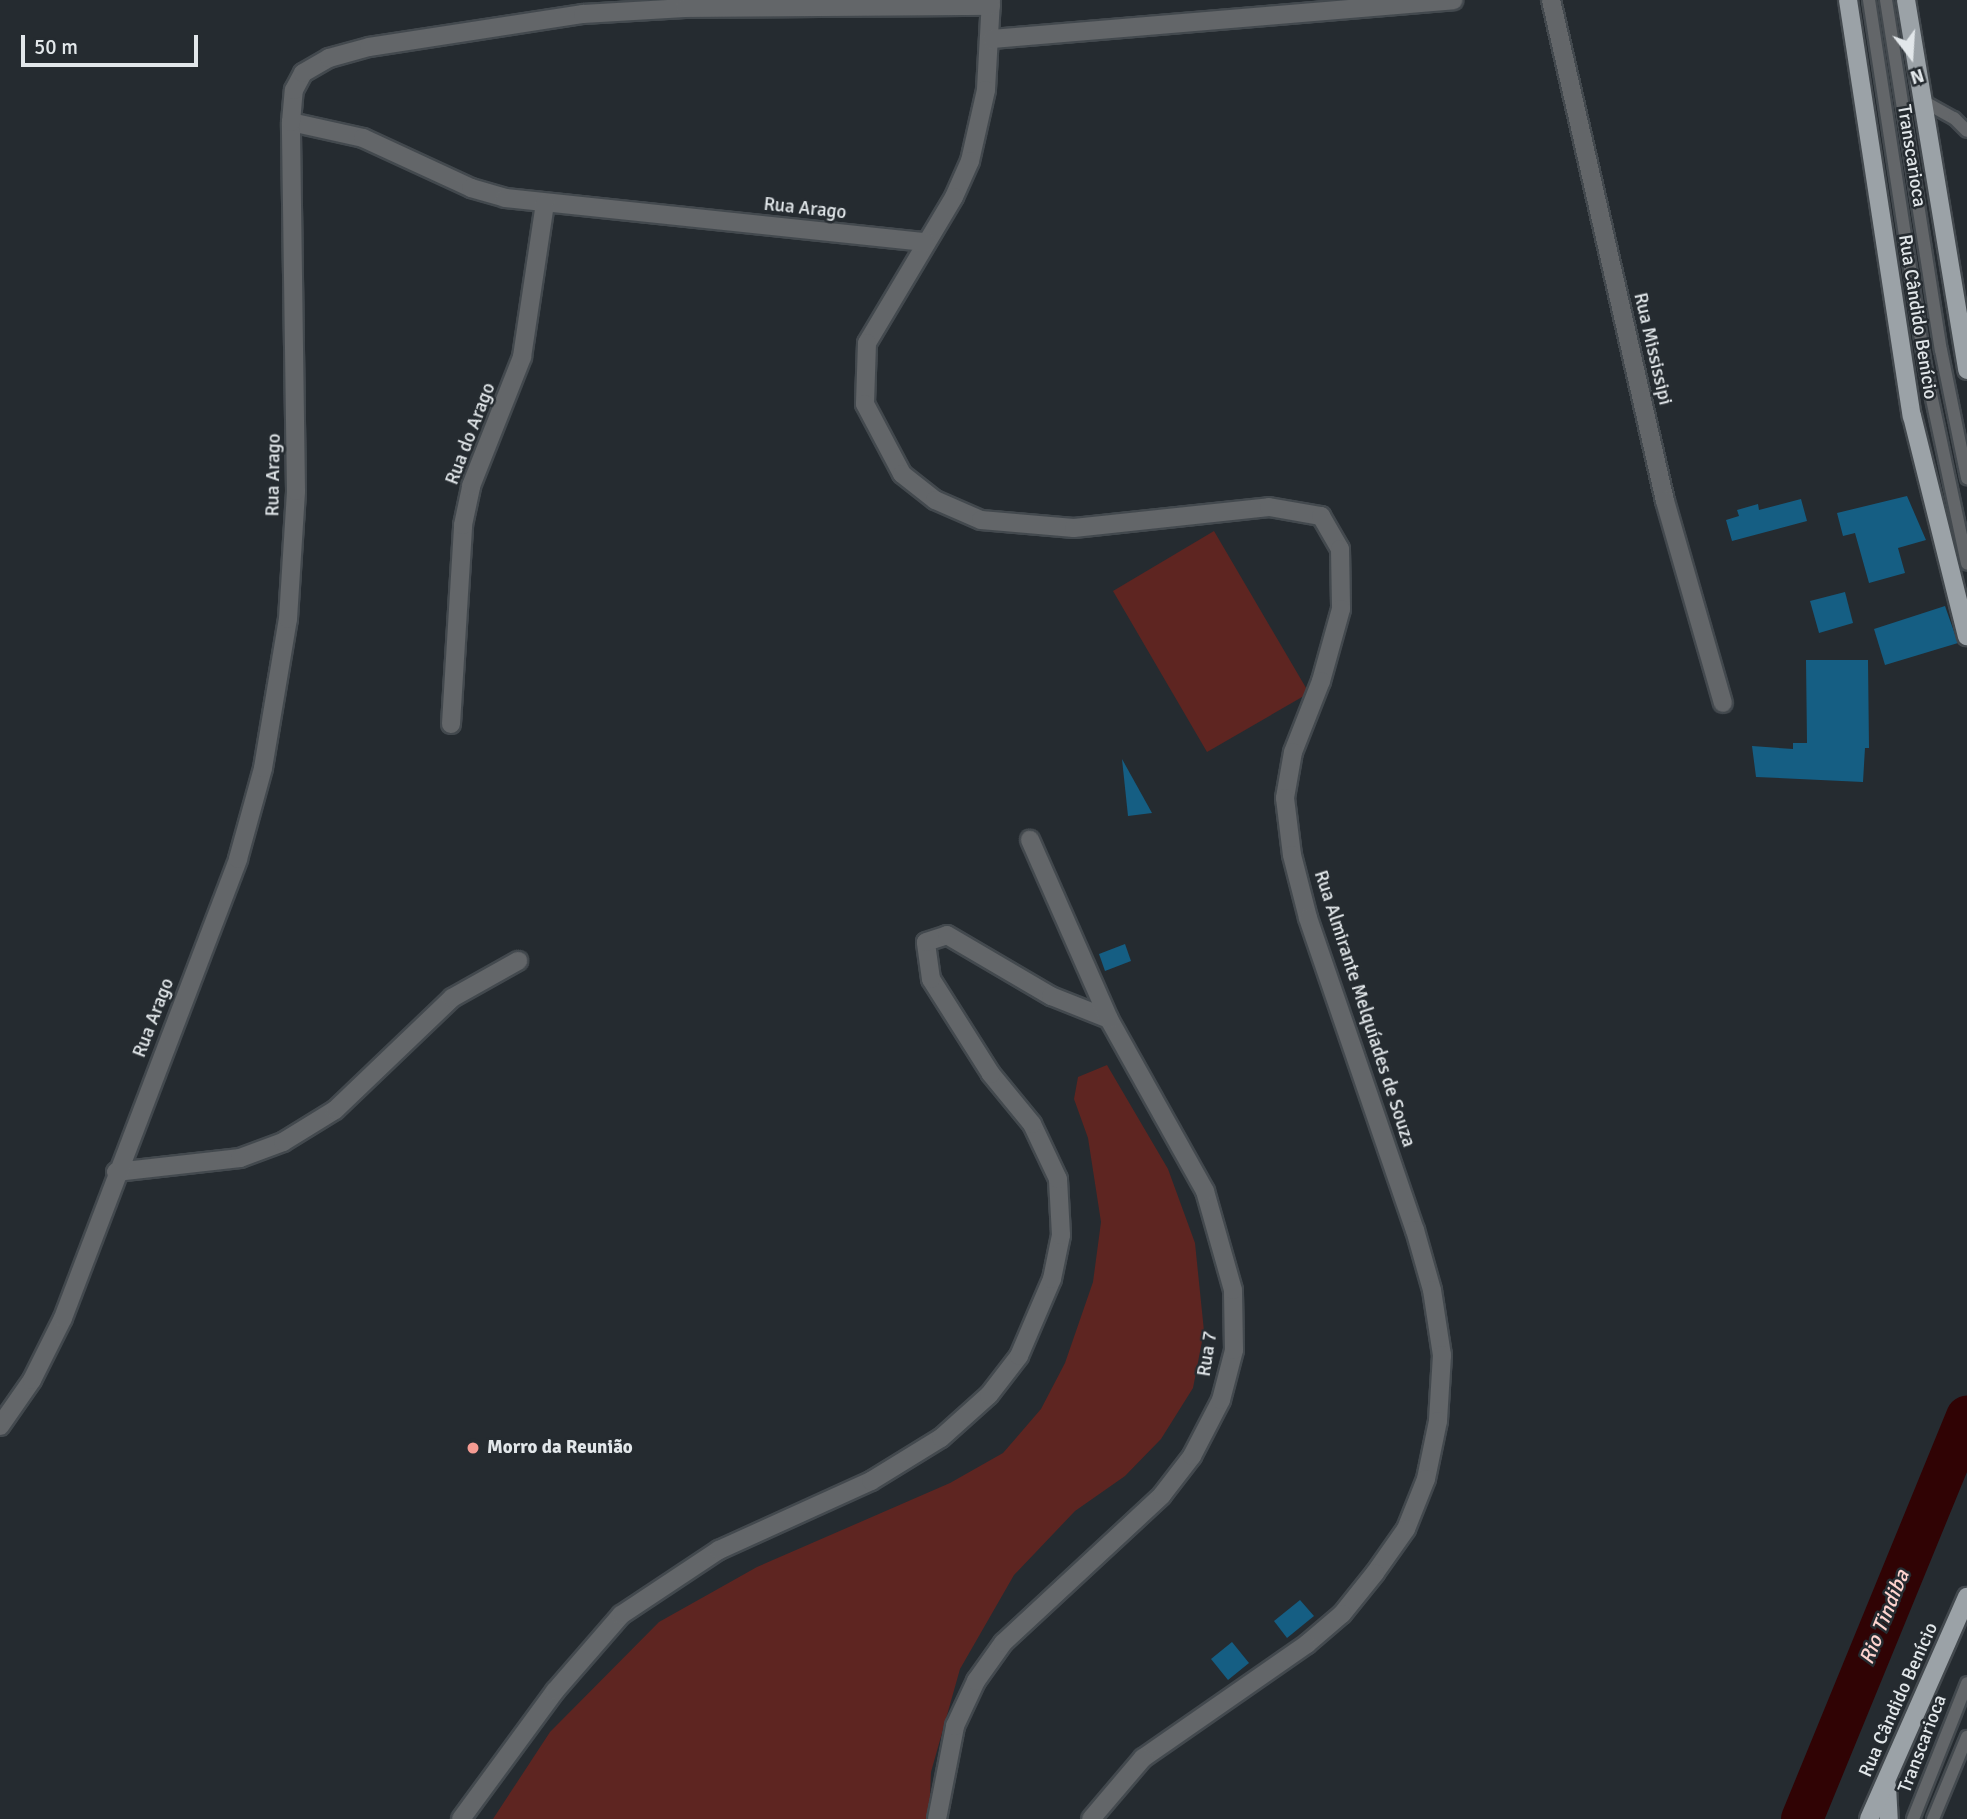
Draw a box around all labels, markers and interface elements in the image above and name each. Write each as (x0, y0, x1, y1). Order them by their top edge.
scale bar (24, 21, 201, 65)
north arrow (1876, 21, 1946, 91)
text: 50 m (34, 34, 78, 60)
text: N (1907, 63, 1927, 89)
street label: Transcarioca (1892, 103, 1930, 209)
street label: Rua Arago (762, 193, 848, 225)
street label: Rua Cândido Benício (1893, 233, 1941, 401)
street label: Rua Mississipi (1628, 291, 1676, 407)
street label: Rua do Arago (441, 380, 501, 488)
street label: Rua Arago (262, 433, 286, 517)
street label: Rua Almirante Melquíades de Souza (1308, 868, 1420, 1150)
street label: Rua Arago (128, 975, 180, 1061)
street label: Rua 7 (1193, 1330, 1223, 1378)
place label: Morro da Reunião (487, 1437, 633, 1459)
marker: Morro da Reunião (465, 1440, 481, 1456)
water label: Rio Tindiba (1854, 1566, 1914, 1668)
street label: Rua Cândido Benício (1855, 1619, 1943, 1781)
street label: Transcarioca (1894, 1692, 1952, 1796)

